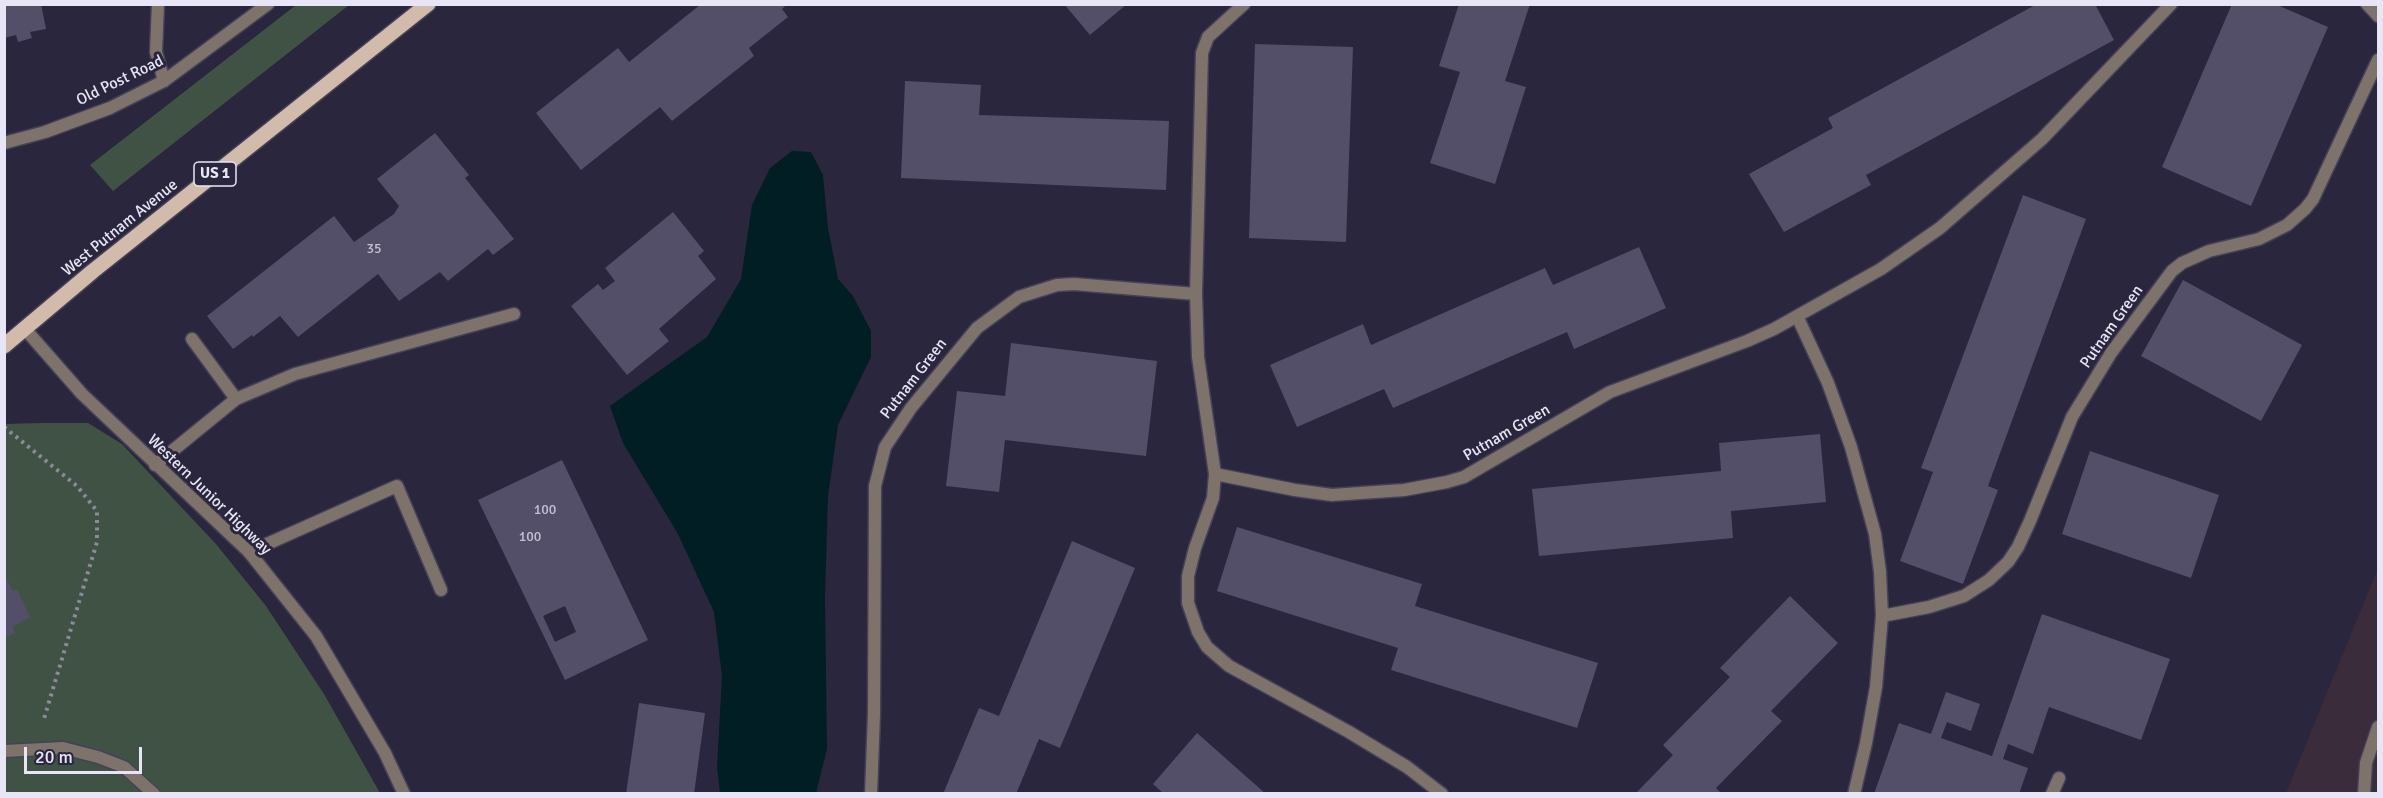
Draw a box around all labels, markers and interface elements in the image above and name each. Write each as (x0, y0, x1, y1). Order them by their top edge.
street label: Old Post Road (73, 52, 167, 110)
road number: US 1 (194, 162, 236, 186)
street label: West Putnam Avenue (58, 175, 182, 281)
house number: 35 (366, 241, 382, 257)
street label: Putnam Green (2076, 282, 2148, 372)
street label: Putnam Green (877, 335, 951, 423)
street label: Putnam Green (1460, 400, 1554, 466)
street label: Western Junior Highway (143, 431, 275, 559)
house number: 100 (534, 502, 556, 518)
house number: 100 (519, 529, 541, 545)
scale bar (27, 735, 146, 773)
text: 20 m (35, 746, 73, 768)

